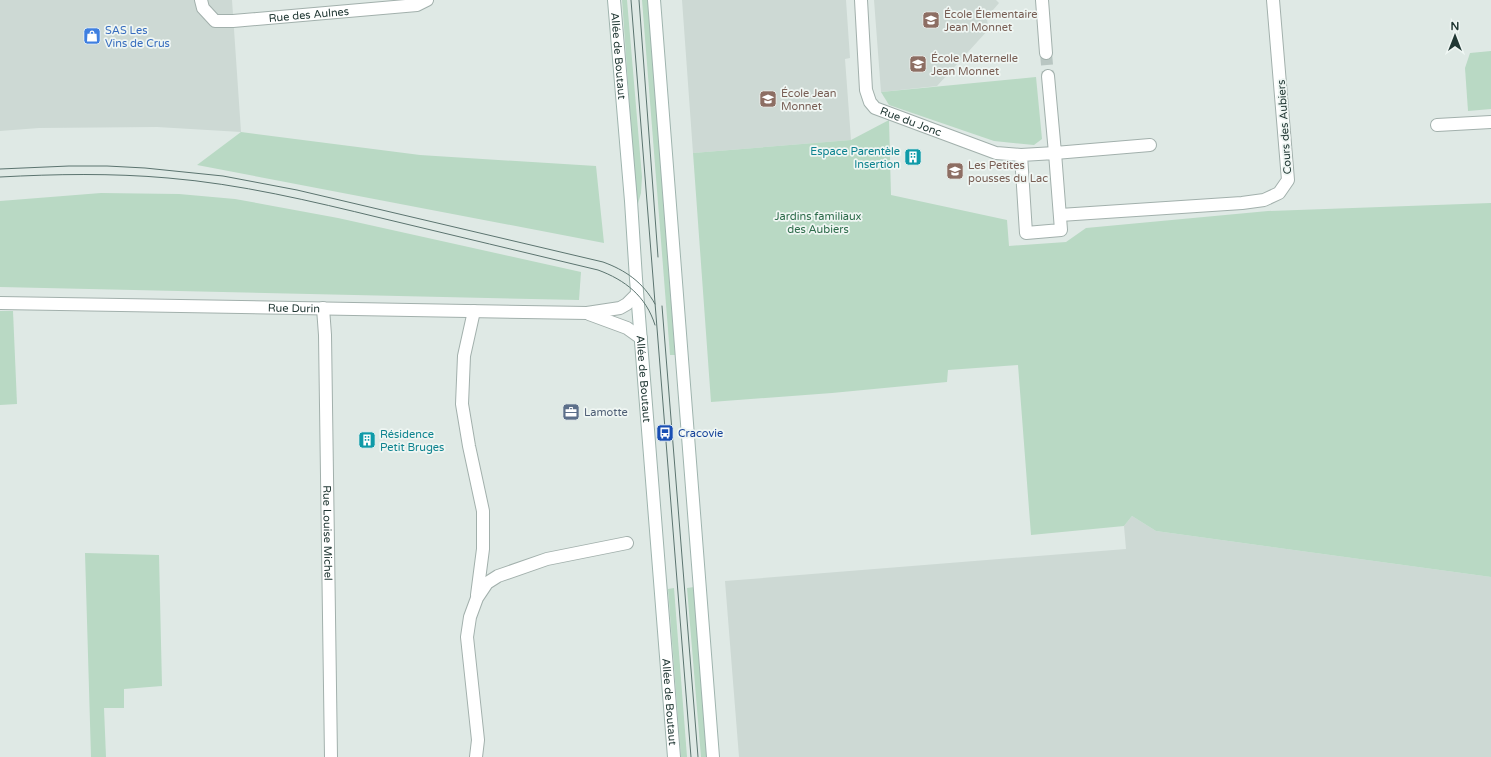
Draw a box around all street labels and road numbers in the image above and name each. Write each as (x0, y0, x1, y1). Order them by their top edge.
street label: Rue des Aulnes (268, 5, 350, 25)
street label: Allée de Boutaut (608, 12, 628, 100)
street label: Cours des Aubiers (1275, 79, 1294, 175)
street label: Rue du Jonc (878, 105, 943, 139)
street label: Rue Durin (268, 302, 320, 315)
street label: Allée de Boutaut (633, 335, 653, 423)
street label: Rue Louise Michel (320, 485, 334, 581)
street label: Allée de Boutaut (659, 658, 679, 746)

